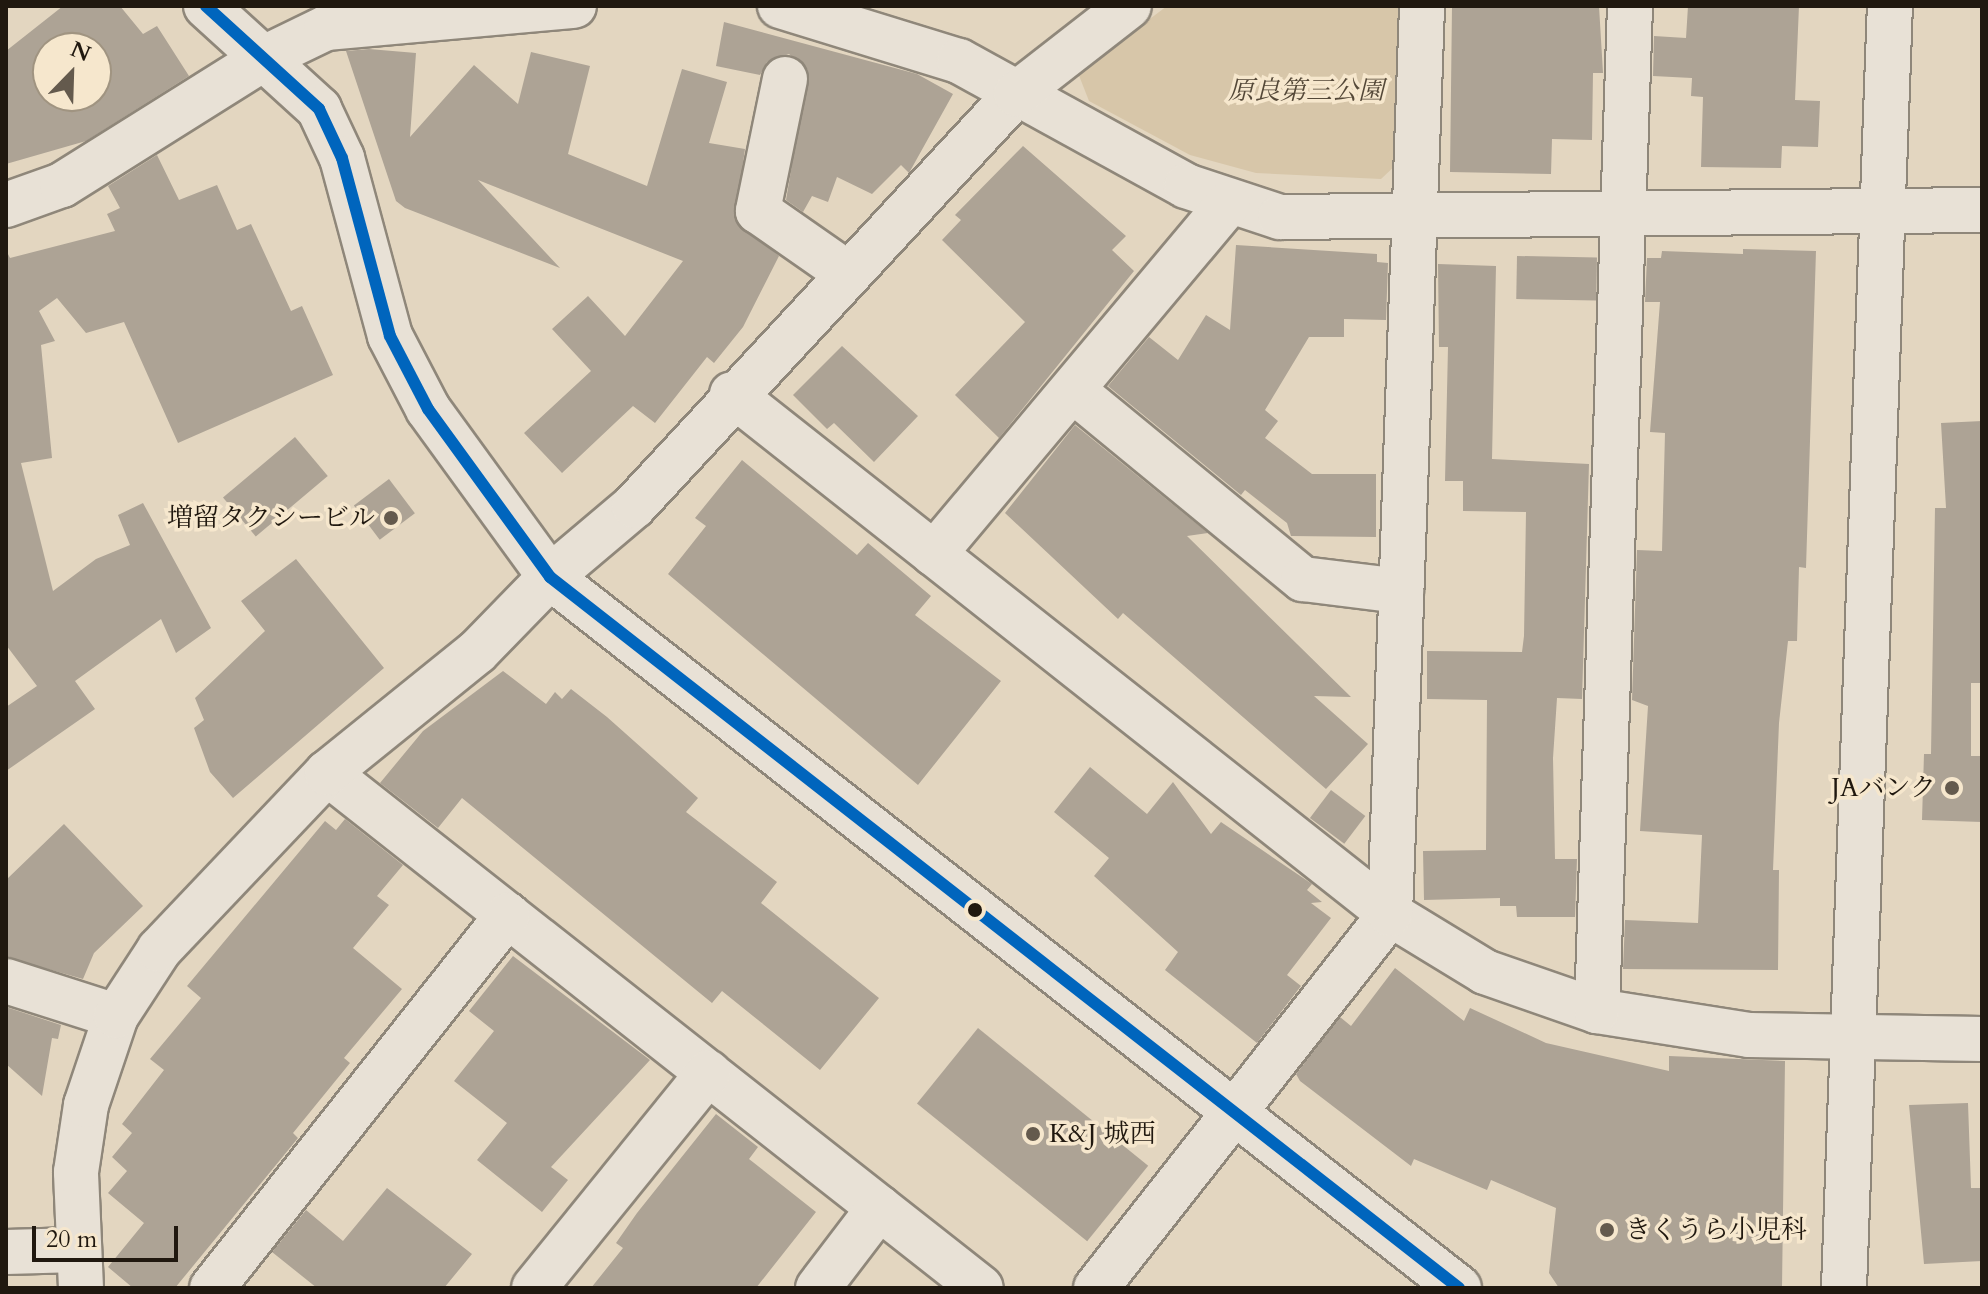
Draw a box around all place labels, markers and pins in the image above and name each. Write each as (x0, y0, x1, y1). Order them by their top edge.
place label: 増留タクシービル (167, 502, 375, 534)
marker: 増留タクシービル (382, 509, 400, 527)
place label: JAバンク (1831, 772, 1936, 804)
marker: JAバンク (1943, 779, 1961, 797)
unlabelled marker (967, 902, 983, 918)
place label: K&J 城西 (1049, 1118, 1155, 1150)
marker: K&J 城西 (1024, 1125, 1042, 1143)
place label: きくうら小児科 (1625, 1214, 1807, 1246)
marker: きくうら小児科 (1596, 1219, 1618, 1241)

